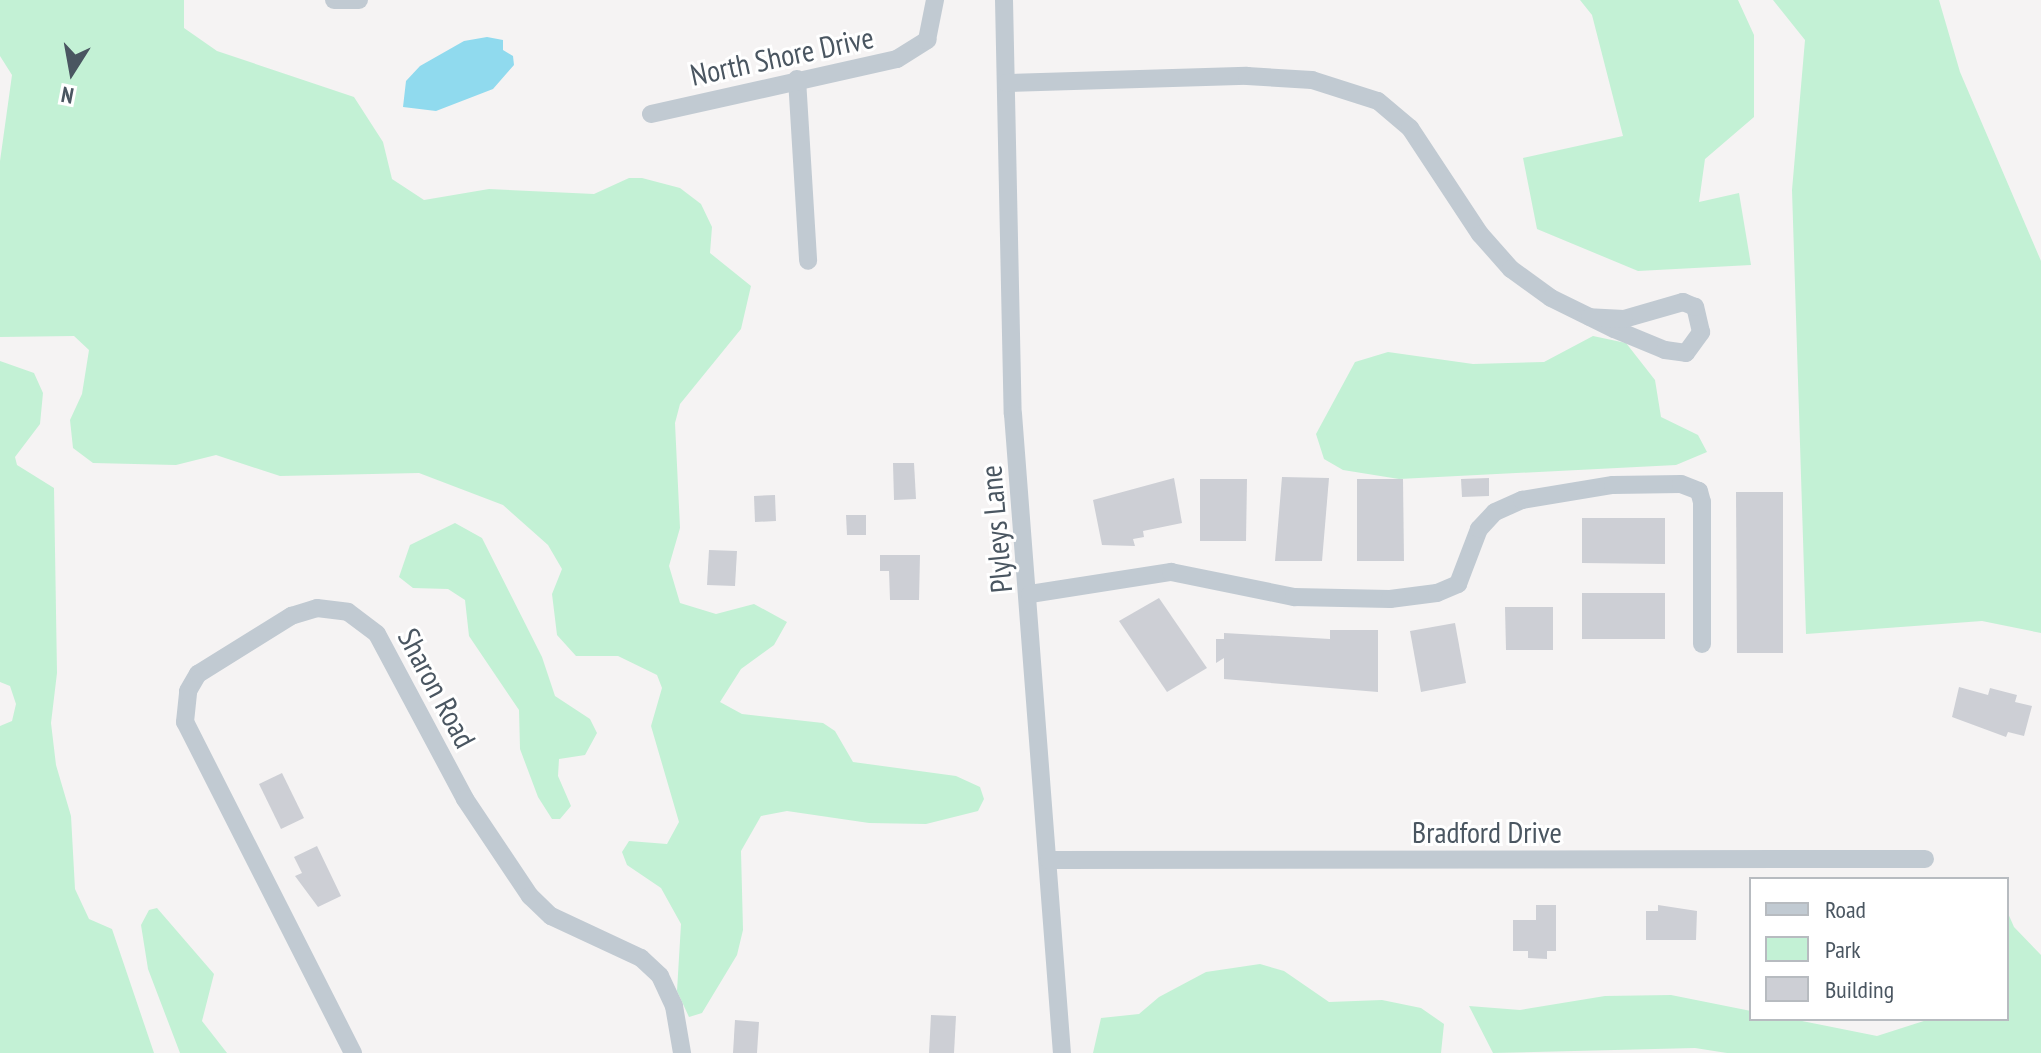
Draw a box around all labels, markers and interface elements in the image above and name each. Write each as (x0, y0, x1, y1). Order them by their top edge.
street label: North Shore Drive (687, 19, 877, 93)
north arrow (32, 32, 112, 112)
text: N (59, 81, 76, 110)
street label: Plyleys Lane (972, 464, 1020, 594)
street label: Sharon Road (391, 622, 483, 754)
street label: Bradford Drive (1412, 814, 1562, 850)
legend (1749, 877, 2009, 1021)
text: Road (1825, 894, 1866, 925)
text: Park (1825, 934, 1861, 965)
text: Building (1825, 974, 1894, 1005)

